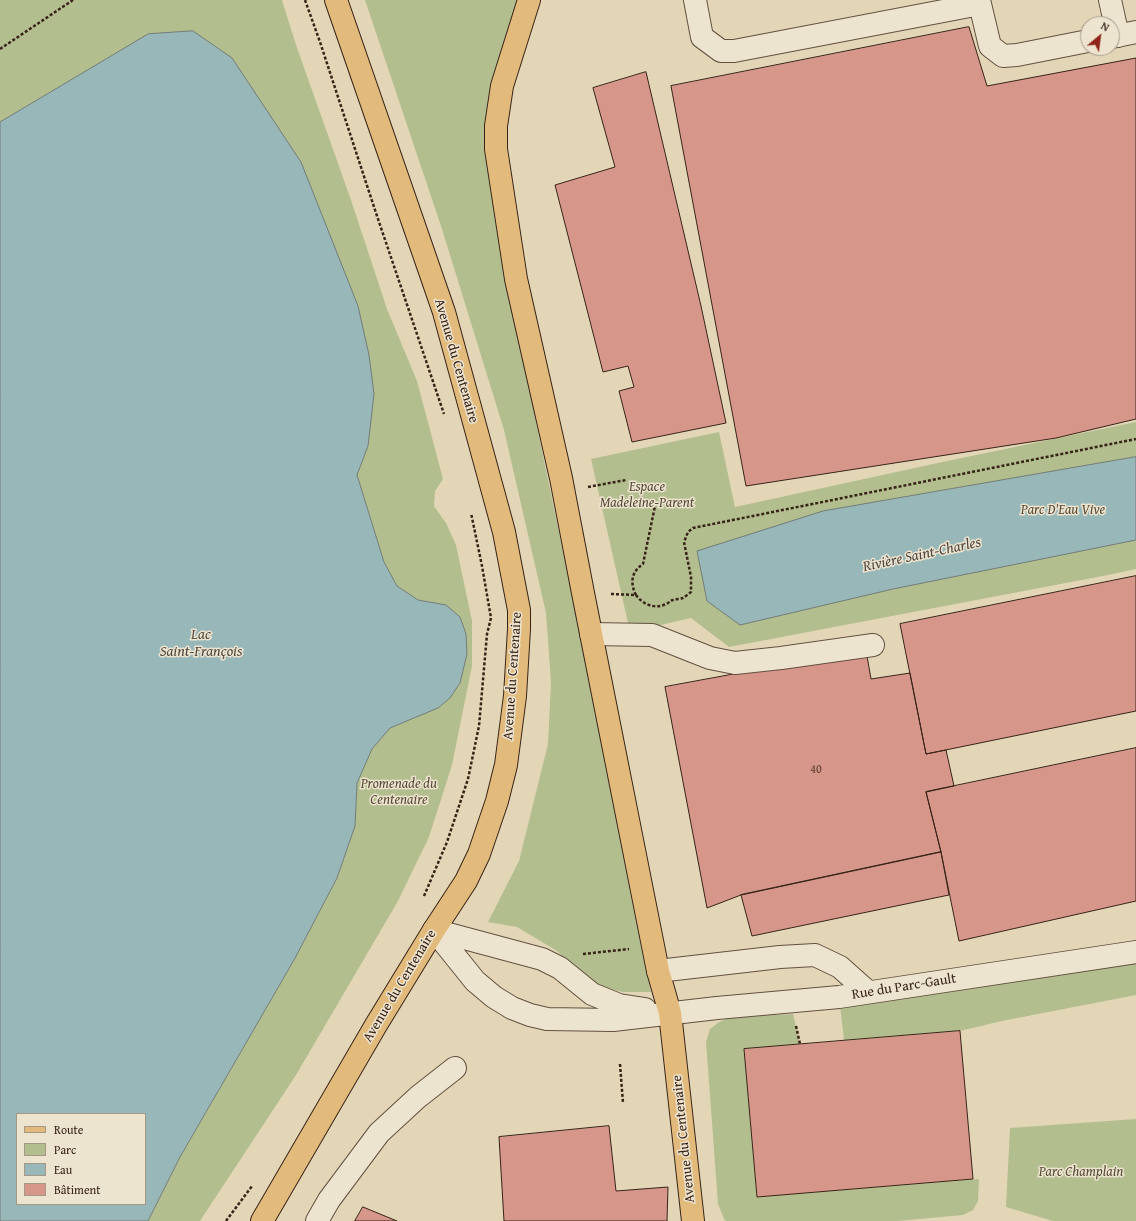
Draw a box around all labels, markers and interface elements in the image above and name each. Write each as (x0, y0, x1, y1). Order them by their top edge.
north arrow (1080, 16, 1120, 56)
text: N (1098, 18, 1112, 35)
street label: Avenue du Centenaire (430, 297, 482, 425)
park label: Espace Madeleine-Parent (600, 479, 694, 512)
park label: Parc D'Eau Vive (1021, 502, 1105, 518)
water label: Rivière Saint-Charles (861, 534, 983, 576)
street label: Avenue du Centenaire (500, 611, 526, 741)
water label: Lac Saint-François (160, 626, 242, 661)
house number: 40 (810, 763, 822, 777)
park label: Promenade du Centenaire (361, 776, 437, 808)
street label: Avenue du Centenaire (360, 927, 440, 1045)
street label: Rue du Parc-Gault (851, 970, 957, 1004)
street label: Avenue du Centenaire (669, 1074, 699, 1204)
legend (16, 1113, 146, 1205)
text: Route (54, 1121, 83, 1138)
text: Parc (54, 1141, 76, 1158)
text: Eau (54, 1161, 72, 1178)
park label: Parc Champlain (1039, 1164, 1123, 1180)
text: Bâtiment (54, 1181, 101, 1198)

